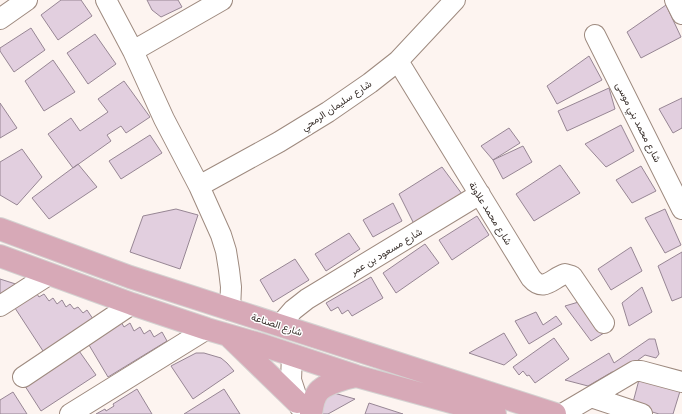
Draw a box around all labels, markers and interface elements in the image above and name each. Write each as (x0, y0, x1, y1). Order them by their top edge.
street label: شارع سليمان الرمحي (299, 77, 375, 135)
street label: شارع محمد بني موسى (611, 80, 664, 165)
street label: شارع محمد علاونة (466, 179, 515, 247)
street label: شارع مسعود بن عمر (347, 225, 425, 279)
street label: شارع الصناعة (250, 310, 304, 339)

